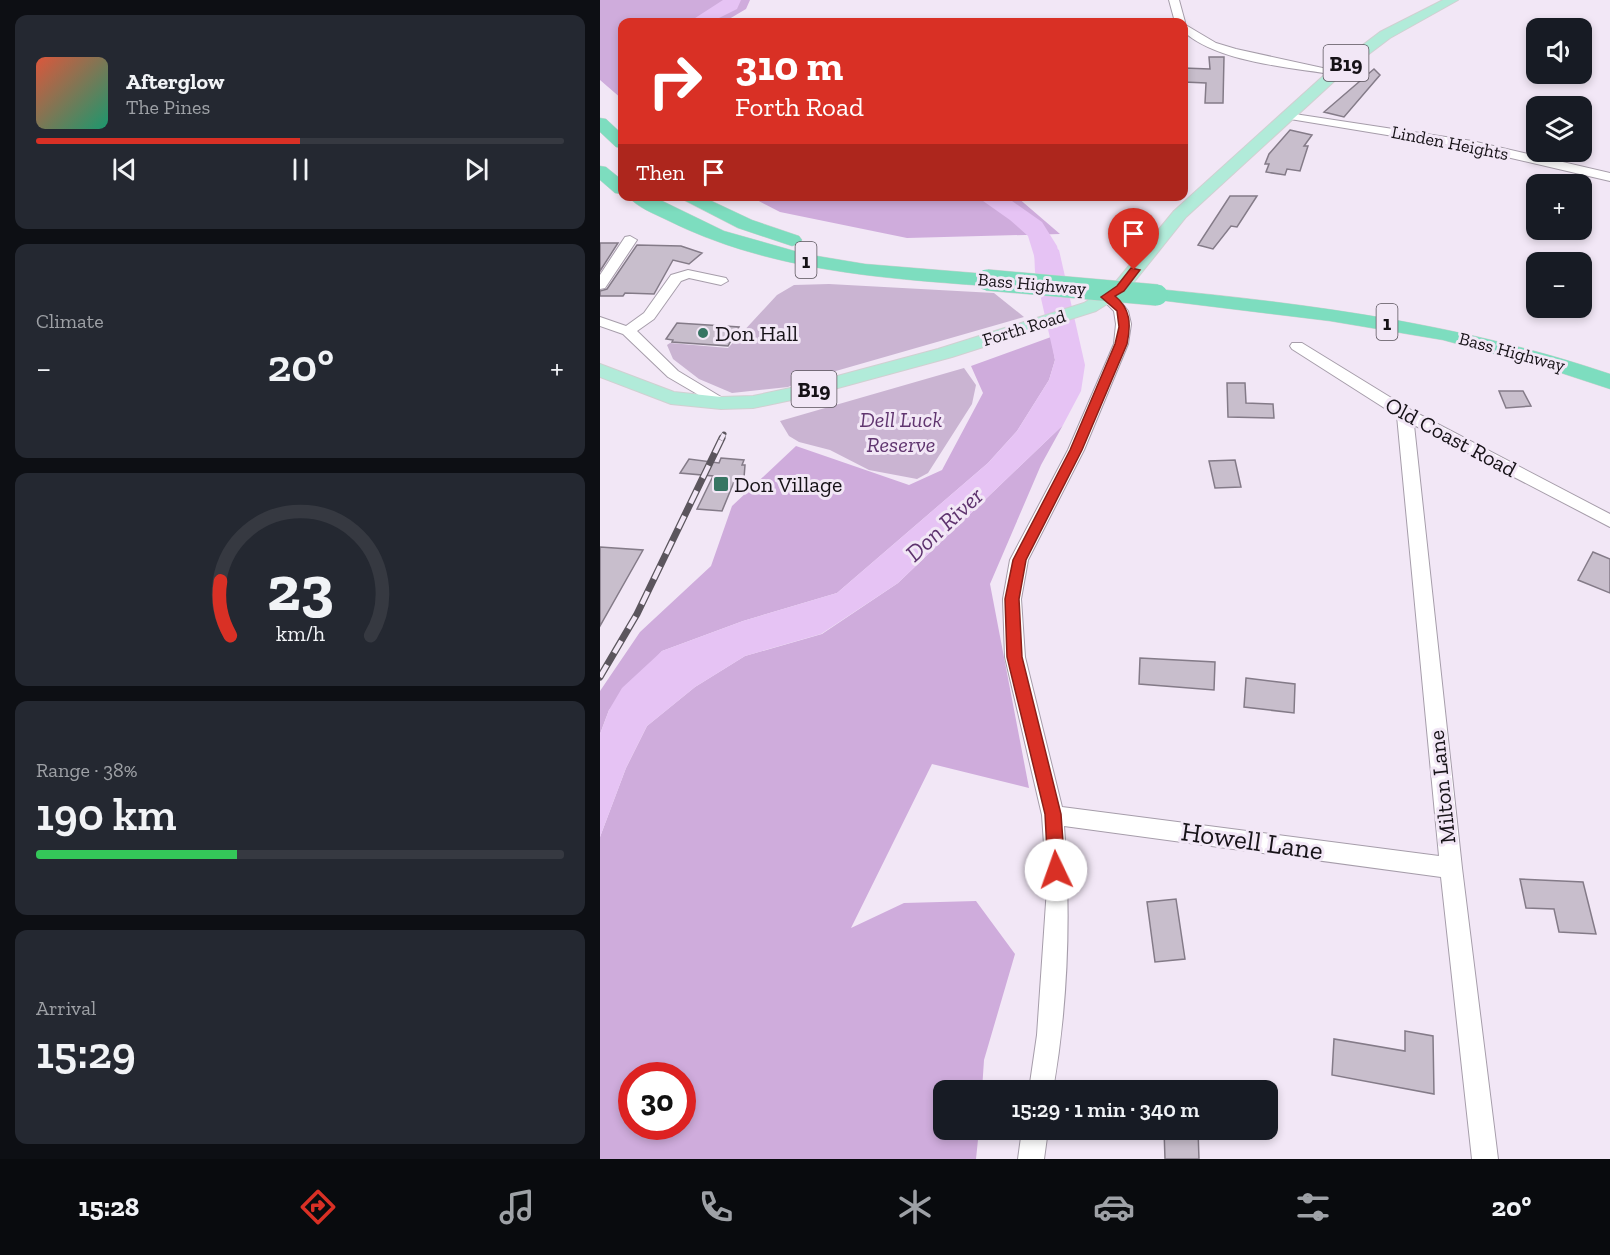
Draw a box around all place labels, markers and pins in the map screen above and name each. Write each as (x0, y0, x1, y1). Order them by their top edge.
pin (1108, 208, 1159, 270)
place label: Don Hall (715, 320, 798, 347)
marker: Don Hall (696, 326, 710, 340)
place label: Don Village (734, 471, 842, 498)
marker: Don Village (712, 475, 730, 493)

